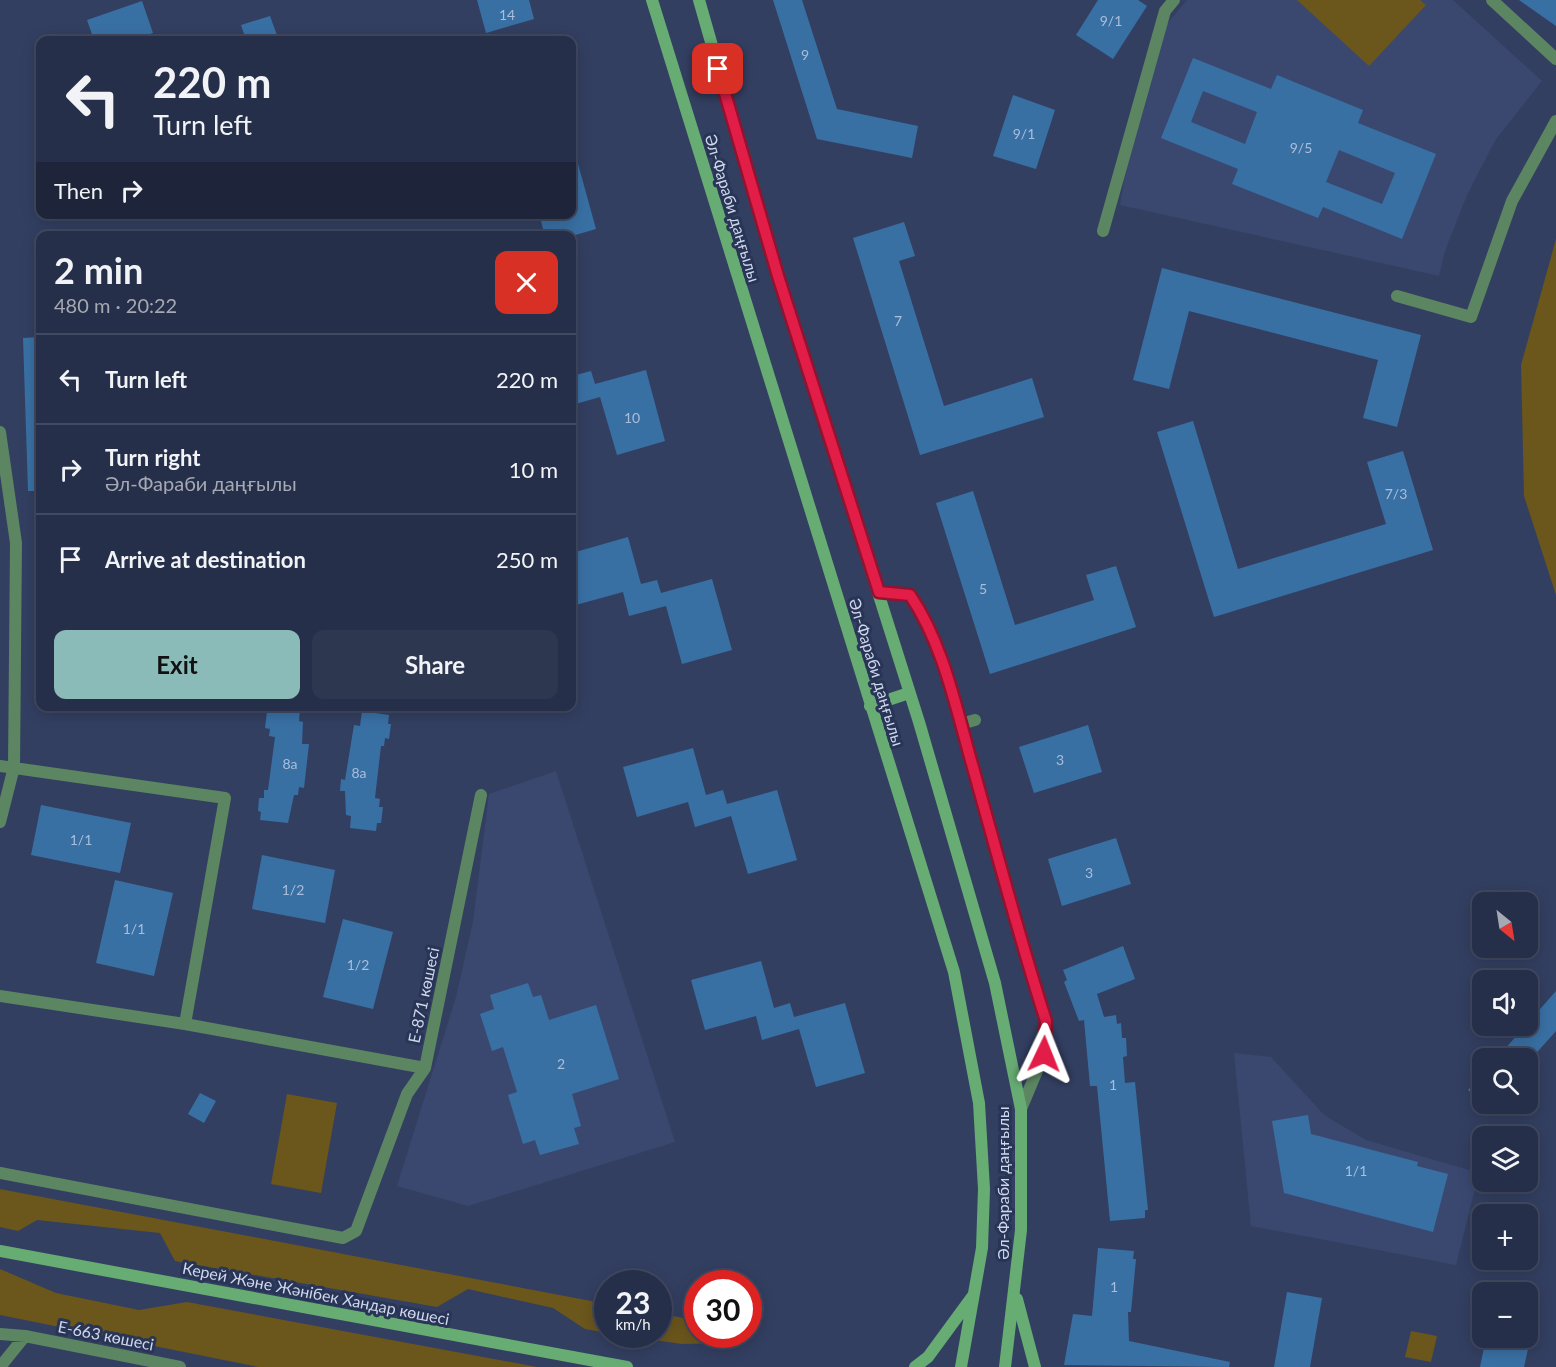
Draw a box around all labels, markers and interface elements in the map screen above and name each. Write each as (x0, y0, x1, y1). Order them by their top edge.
house number: 14 (499, 6, 515, 23)
house number: 9/1 (1100, 12, 1122, 29)
pin (692, 43, 743, 94)
house number: 9 (801, 46, 809, 63)
icon: arrive (701, 52, 734, 85)
text: 220 m (153, 57, 271, 107)
icon: left (54, 60, 132, 138)
text: Turn left (153, 108, 252, 141)
house number: 9/1 (1013, 125, 1035, 142)
street label: Әл-Фараби даңғылы (702, 132, 764, 284)
house number: 9/5 (1290, 139, 1312, 156)
icon: right (115, 174, 148, 207)
text: Then (54, 177, 103, 204)
text: 2 min (54, 248, 143, 292)
button: close (495, 251, 558, 314)
text: 480 m · 20:22 (54, 293, 177, 317)
house number: 7 (894, 312, 902, 329)
icon: left (54, 363, 87, 396)
text: Turn left (105, 366, 187, 393)
text: 220 m (496, 366, 558, 393)
house number: 10 (624, 409, 640, 426)
text: Turn right (105, 444, 200, 471)
icon: right (54, 453, 87, 486)
text: 10 m (509, 456, 558, 483)
text: Әл-Фараби даңғылы (105, 471, 297, 495)
house number: 7/3 (1385, 485, 1407, 502)
icon: arrive (54, 543, 87, 576)
text: Arrive at destination (105, 546, 306, 573)
text: 250 m (496, 546, 558, 573)
house number: 5 (979, 580, 987, 597)
street label: Әл-Фараби даңғылы (846, 596, 908, 748)
button: Exit (54, 630, 300, 699)
button: Share (312, 630, 558, 699)
house number: 3 (1056, 751, 1064, 768)
house number: 8а (282, 755, 298, 772)
house number: 8а (351, 764, 367, 781)
house number: 1/1 (70, 831, 92, 848)
house number: 3 (1085, 864, 1093, 881)
house number: 1/2 (282, 881, 304, 898)
north arrow (1472, 892, 1538, 958)
map controls (1472, 892, 1538, 1348)
house number: 1/1 (123, 920, 145, 937)
street label: Е-871 көшесі (404, 945, 442, 1045)
house number: 1/2 (347, 956, 369, 973)
button: sound (1472, 970, 1538, 1036)
position arrow (1012, 1022, 1076, 1086)
button: search (1472, 1048, 1538, 1114)
house number: 2 (557, 1055, 565, 1072)
house number: 1 (1109, 1076, 1117, 1093)
street label: Әл-Фараби даңғылы (993, 1106, 1012, 1260)
button: layers (1472, 1126, 1538, 1192)
house number: 1/1 (1345, 1162, 1367, 1179)
button: + (1472, 1204, 1538, 1270)
street label: Керей Және Жәнібек Хандар көшесі (181, 1258, 451, 1328)
speed limit sign: 30 (684, 1270, 762, 1348)
house number: 1 (1110, 1278, 1118, 1295)
button: − (1472, 1282, 1538, 1348)
text: 23 (616, 1284, 650, 1320)
text: km/h (615, 1315, 651, 1333)
street label: Е-663 көшесі (56, 1316, 156, 1354)

